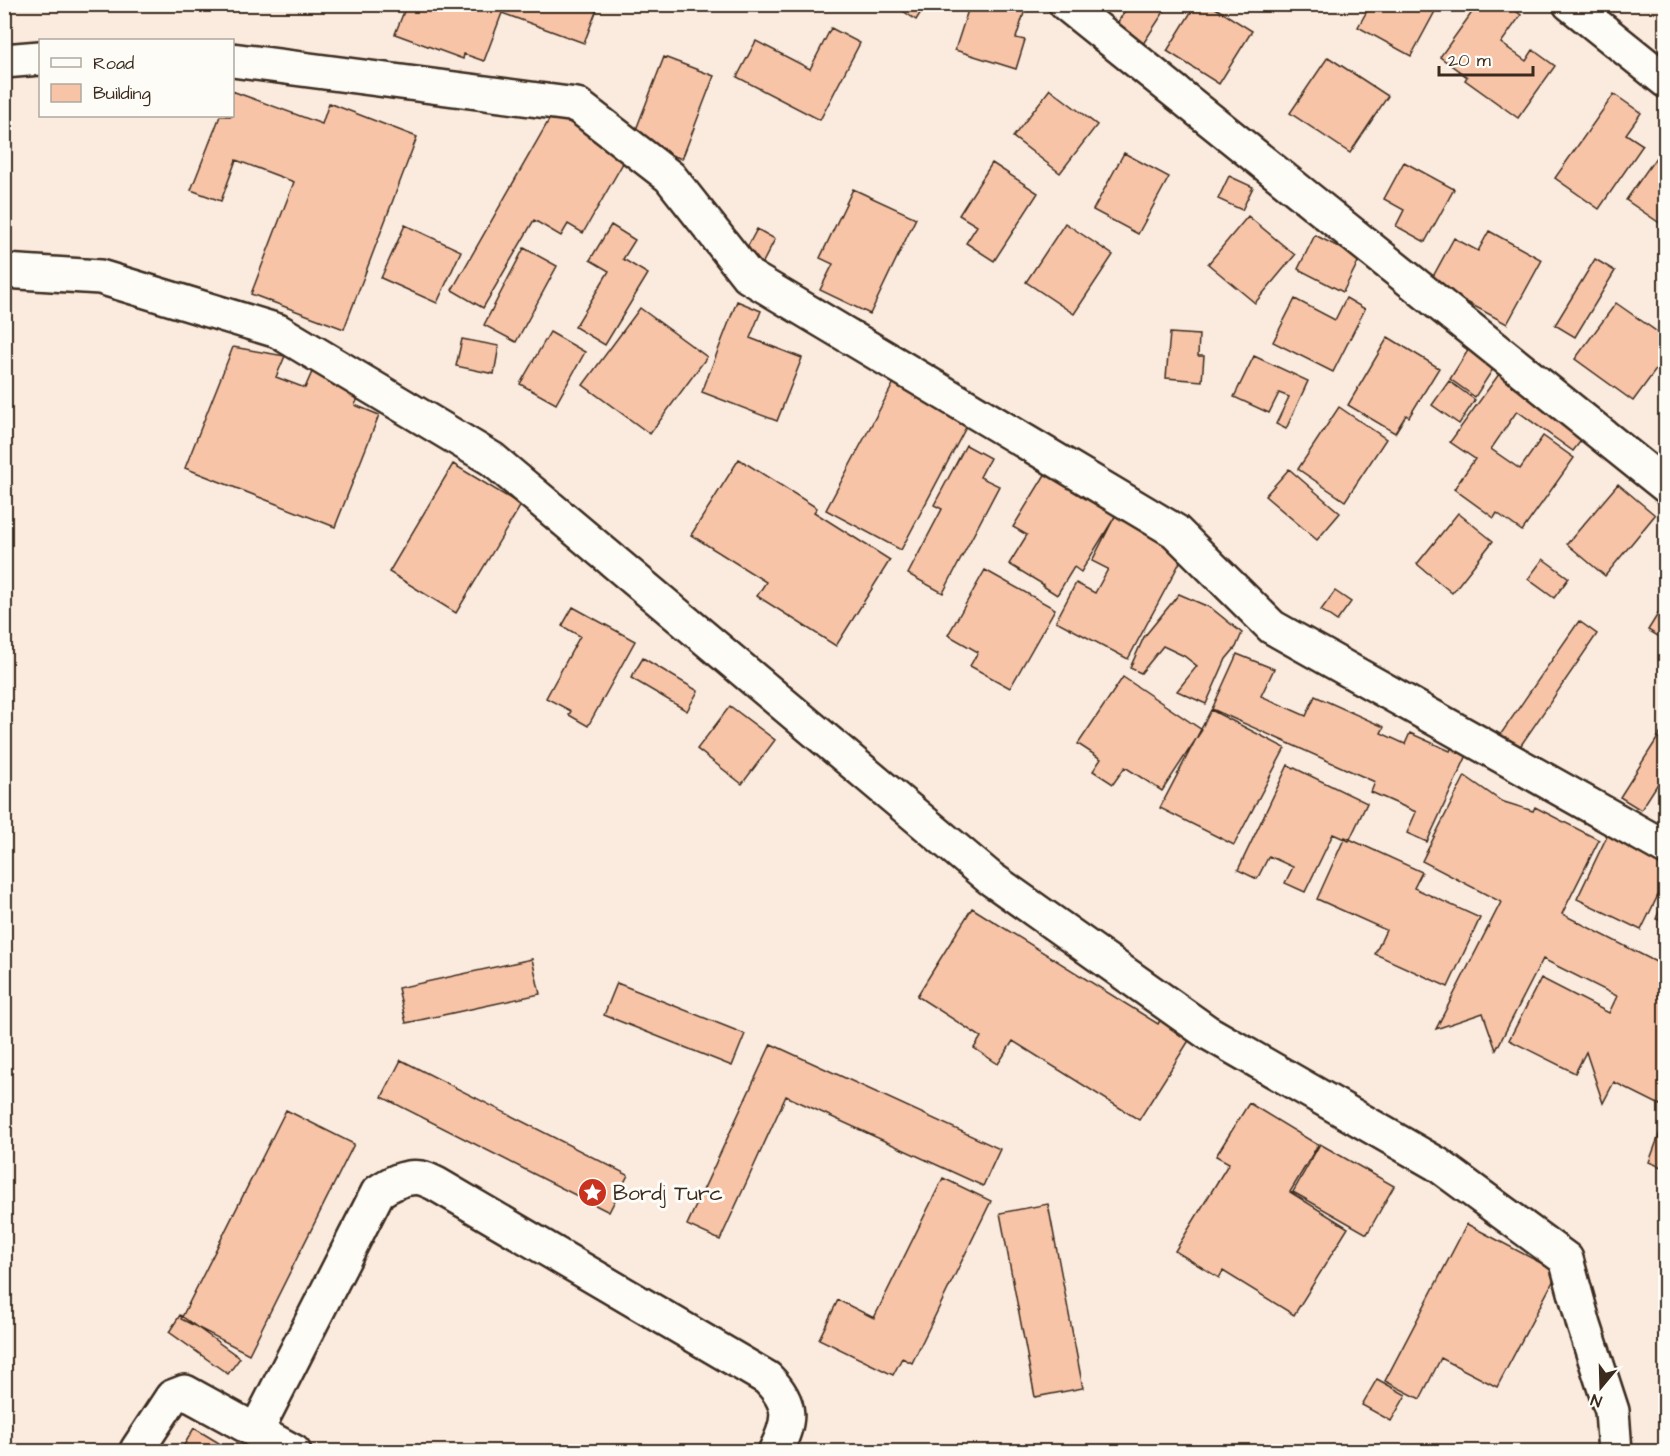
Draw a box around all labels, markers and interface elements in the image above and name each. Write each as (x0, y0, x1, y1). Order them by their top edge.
legend (39, 39, 234, 117)
scale bar (1439, 39, 1534, 77)
text: 20 m (1448, 48, 1491, 73)
text: Road (93, 51, 134, 76)
text: Building (93, 81, 151, 107)
place icon: Bordj Turc (576, 1177, 608, 1209)
place label: Bordj Turc (613, 1179, 723, 1208)
north arrow (1571, 1357, 1631, 1417)
text: N (1588, 1388, 1605, 1412)

